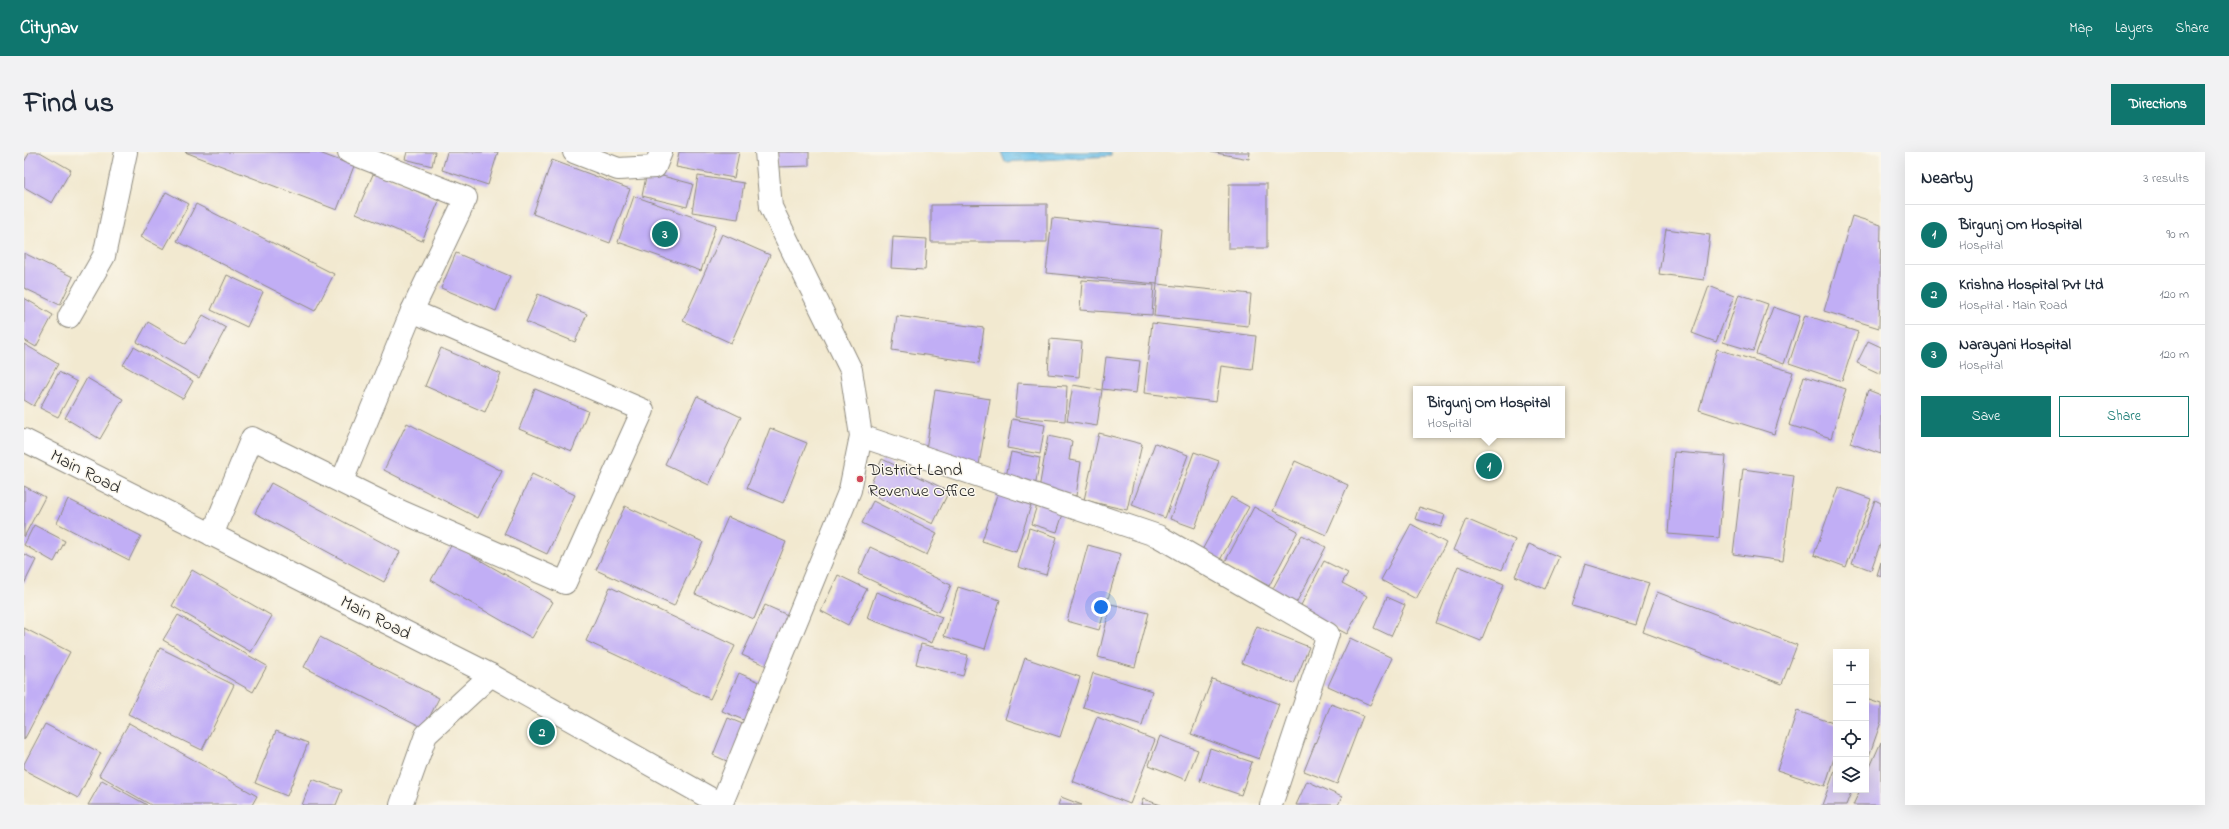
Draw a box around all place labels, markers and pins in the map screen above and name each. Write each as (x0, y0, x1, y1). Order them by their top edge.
pin: 3 (652, 219, 678, 249)
pin: 1 (1476, 451, 1502, 481)
place label: District Land Revenue Office (867, 458, 976, 505)
marker: District Land Revenue Office (855, 474, 865, 484)
pin: 2 (529, 717, 555, 747)

